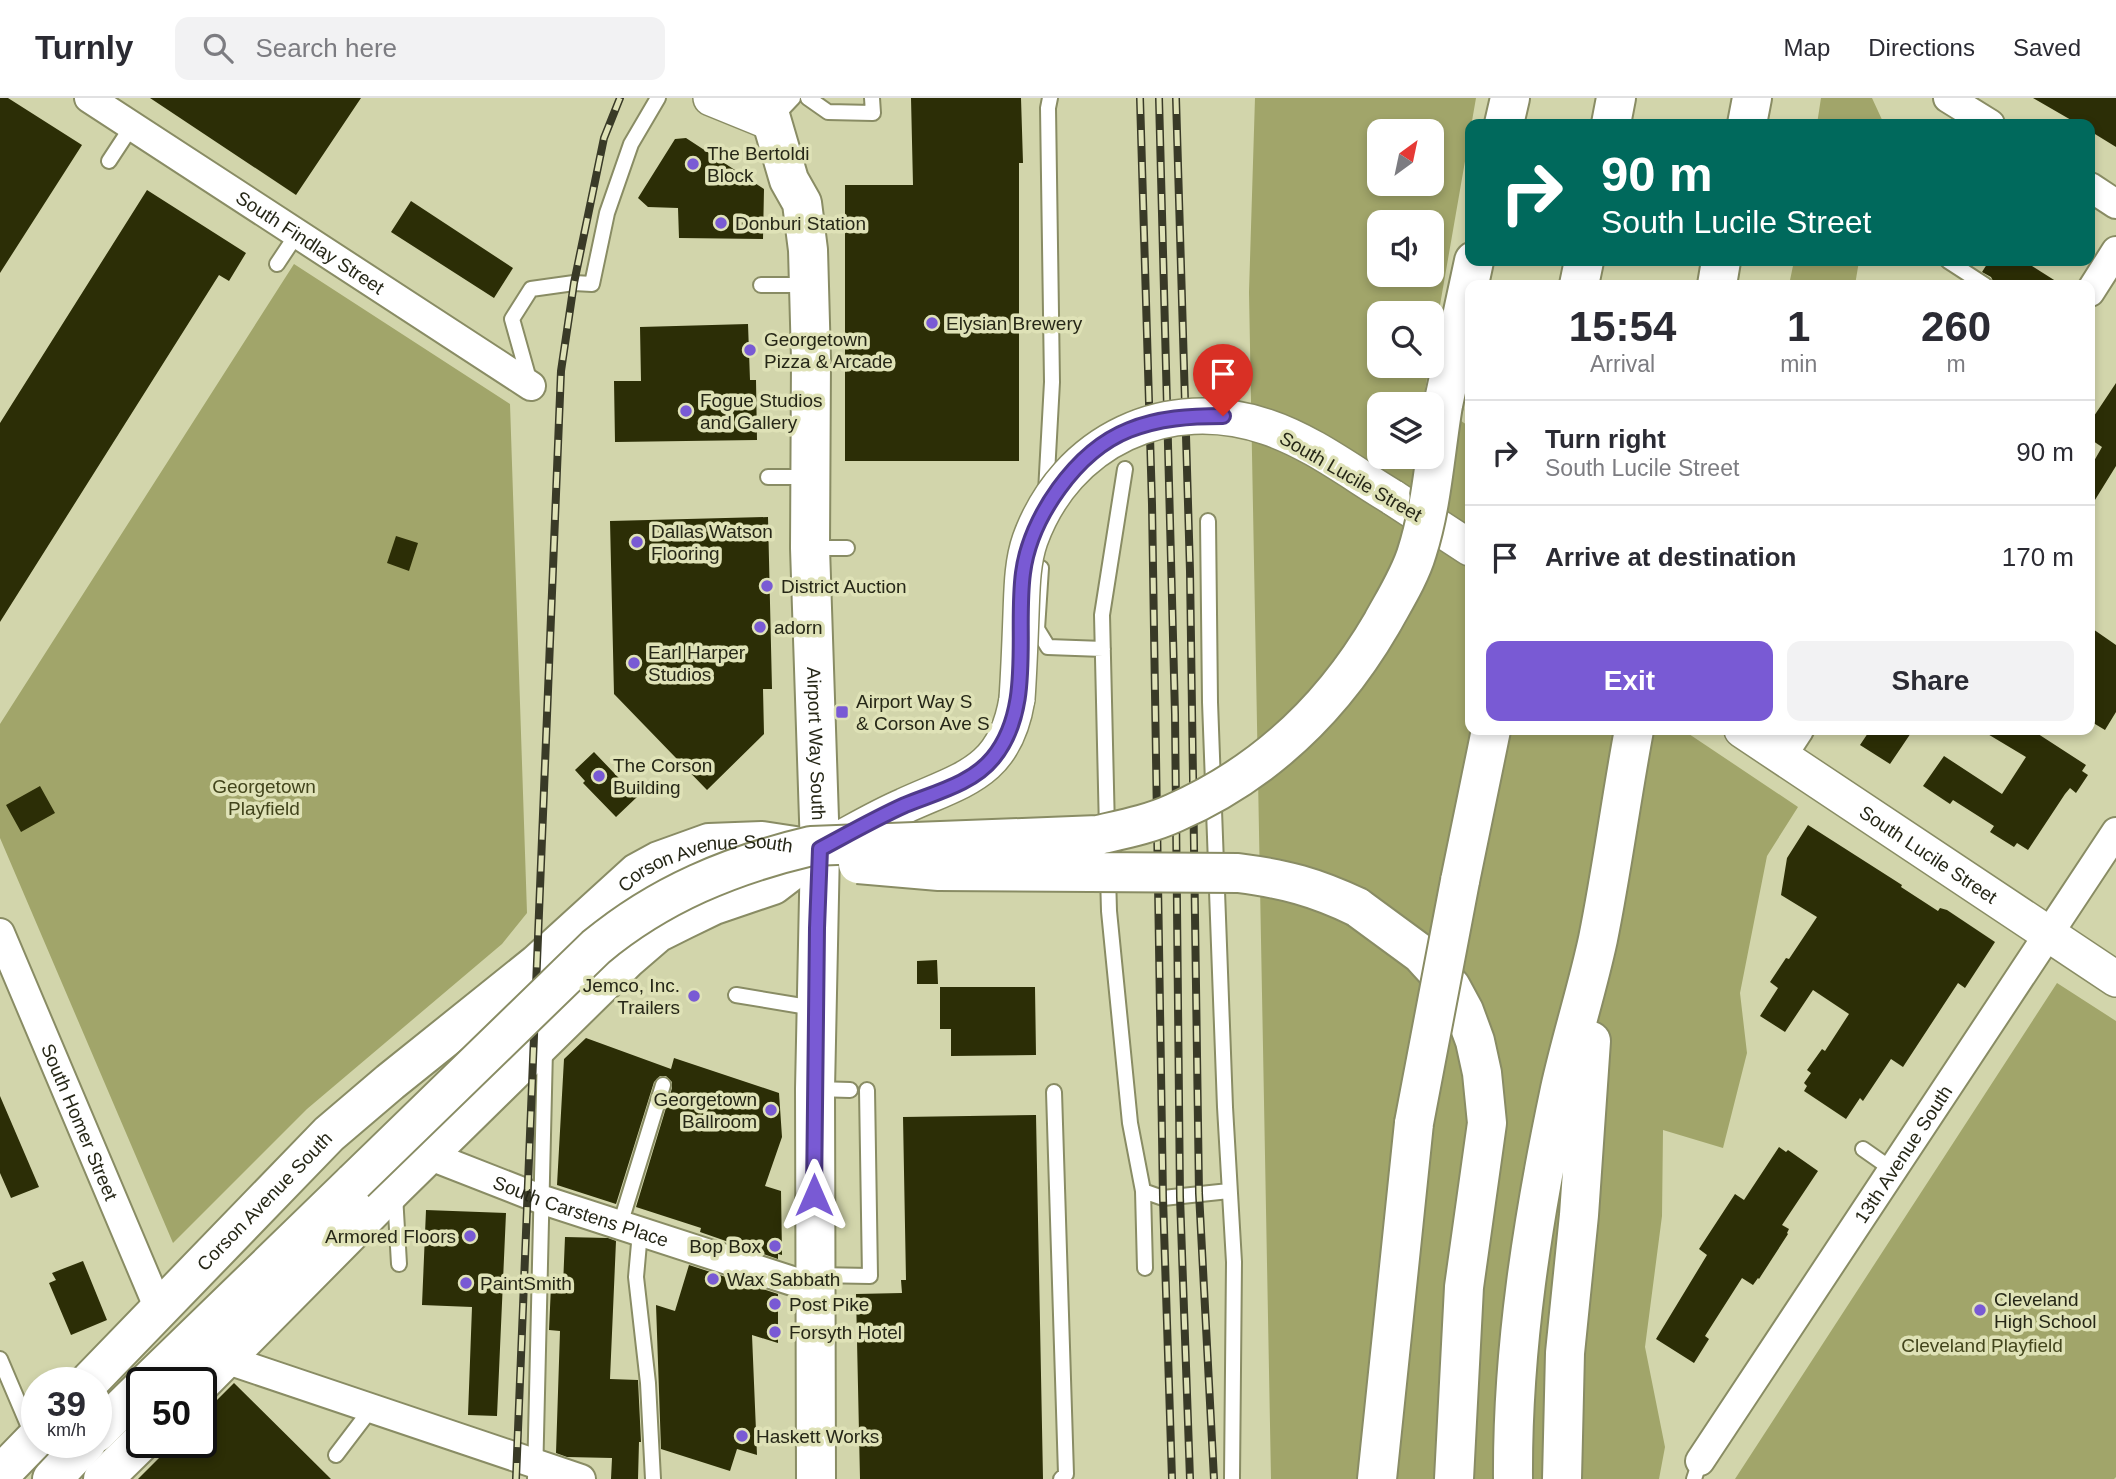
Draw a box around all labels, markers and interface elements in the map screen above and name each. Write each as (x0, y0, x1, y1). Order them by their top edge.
search box (175, 17, 665, 80)
text: Turnly (35, 29, 133, 66)
icon: search (199, 29, 237, 67)
text: Search here (255, 33, 397, 63)
text: Map (1784, 34, 1830, 61)
text: Directions (1868, 34, 1975, 61)
text: Saved (2013, 34, 2081, 61)
north arrow (1367, 119, 1444, 196)
map controls (1367, 119, 1444, 469)
place label: The Bertoldi Block (707, 143, 809, 186)
icon: right (1486, 147, 1577, 238)
text: 90 m (1601, 147, 1713, 201)
marker: The Bertoldi Block (685, 156, 701, 172)
street label: South Findlay Street (232, 187, 388, 299)
text: South Lucile Street (1601, 204, 1871, 240)
button: sound (1367, 210, 1444, 287)
place label: Donburi Station (735, 213, 866, 234)
marker: Donburi Station (713, 215, 729, 231)
button: search (1367, 301, 1444, 378)
text: 15:54 (1569, 303, 1676, 350)
text: 1 (1787, 303, 1810, 350)
text: 260 (1921, 303, 1991, 350)
place label: Elysian Brewery (946, 313, 1083, 334)
marker: Elysian Brewery (924, 315, 940, 331)
place label: Georgetown Pizza & Arcade (764, 329, 893, 372)
marker: Georgetown Pizza & Arcade (742, 342, 758, 358)
pin (1193, 344, 1253, 416)
text: Arrival (1590, 351, 1655, 377)
text: min (1780, 351, 1817, 377)
text: m (1947, 351, 1966, 377)
icon: arrive (1204, 355, 1242, 393)
place label: Fogue Studios and Gallery (700, 390, 823, 433)
button: layers (1367, 392, 1444, 469)
marker: Fogue Studios and Gallery (678, 403, 694, 419)
text: Turn right (1545, 424, 1666, 454)
street label: South Lucile Street (1276, 427, 1426, 526)
icon: right (1486, 434, 1524, 472)
text: 90 m (2016, 437, 2074, 467)
text: South Lucile Street (1545, 455, 1739, 481)
place label: Dallas Watson Flooring (651, 521, 773, 564)
marker: Dallas Watson Flooring (629, 534, 645, 550)
icon: arrive (1486, 539, 1524, 577)
text: Arrive at destination (1545, 542, 1796, 572)
text: 170 m (2002, 542, 2074, 572)
place label: District Auction (781, 576, 907, 597)
marker: District Auction (759, 578, 775, 594)
place label: adorn (774, 617, 823, 638)
marker: adorn (752, 619, 768, 635)
button: Exit (1486, 641, 1773, 721)
button: Share (1787, 641, 2074, 721)
place label: Earl Harper Studios (648, 642, 746, 685)
marker: Earl Harper Studios (626, 655, 642, 671)
street label: Airport Way South (803, 667, 829, 821)
place label: Airport Way S & Corson Ave S (856, 691, 990, 734)
marker: Airport Way S & Corson Ave S (834, 704, 850, 720)
place label: The Corson Building (613, 755, 712, 798)
marker: The Corson Building (591, 768, 607, 784)
park label: Georgetown Playfield (212, 776, 316, 819)
street label: South Lucile Street (1855, 801, 2001, 908)
street label: Corson Avenue South (614, 831, 794, 896)
place label: Jemco, Inc. Trailers (583, 975, 680, 1018)
marker: Jemco, Inc. Trailers (686, 988, 702, 1004)
street label: South Homer Street (37, 1041, 122, 1204)
street label: 13th Avenue South (1850, 1082, 1956, 1227)
place label: Georgetown Ballroom (653, 1089, 757, 1132)
marker: Georgetown Ballroom (763, 1102, 779, 1118)
street label: Corson Avenue South (193, 1128, 336, 1275)
position arrow (777, 1158, 851, 1232)
street label: South Carstens Place (490, 1172, 671, 1251)
place label: Armored Floors (325, 1226, 456, 1247)
marker: Armored Floors (462, 1228, 478, 1244)
place label: Bop Box (689, 1236, 761, 1257)
marker: Bop Box (767, 1238, 783, 1254)
place label: Wax Sabbath (727, 1269, 840, 1290)
marker: Wax Sabbath (705, 1271, 721, 1287)
place label: PaintSmith (480, 1273, 572, 1294)
marker: PaintSmith (458, 1275, 474, 1291)
place label: Cleveland High School (1994, 1289, 2096, 1332)
place label: Post Pike (789, 1294, 869, 1315)
marker: Post Pike (767, 1296, 783, 1312)
marker: Cleveland High School (1972, 1302, 1988, 1318)
place label: Forsyth Hotel (789, 1322, 902, 1343)
marker: Forsyth Hotel (767, 1324, 783, 1340)
park label: Cleveland Playfield (1901, 1335, 2063, 1356)
speed limit sign: 50 (126, 1367, 217, 1458)
text: 39 (47, 1384, 86, 1423)
text: km/h (47, 1420, 86, 1440)
place label: Haskett Works (756, 1426, 879, 1447)
marker: Haskett Works (734, 1428, 750, 1444)

